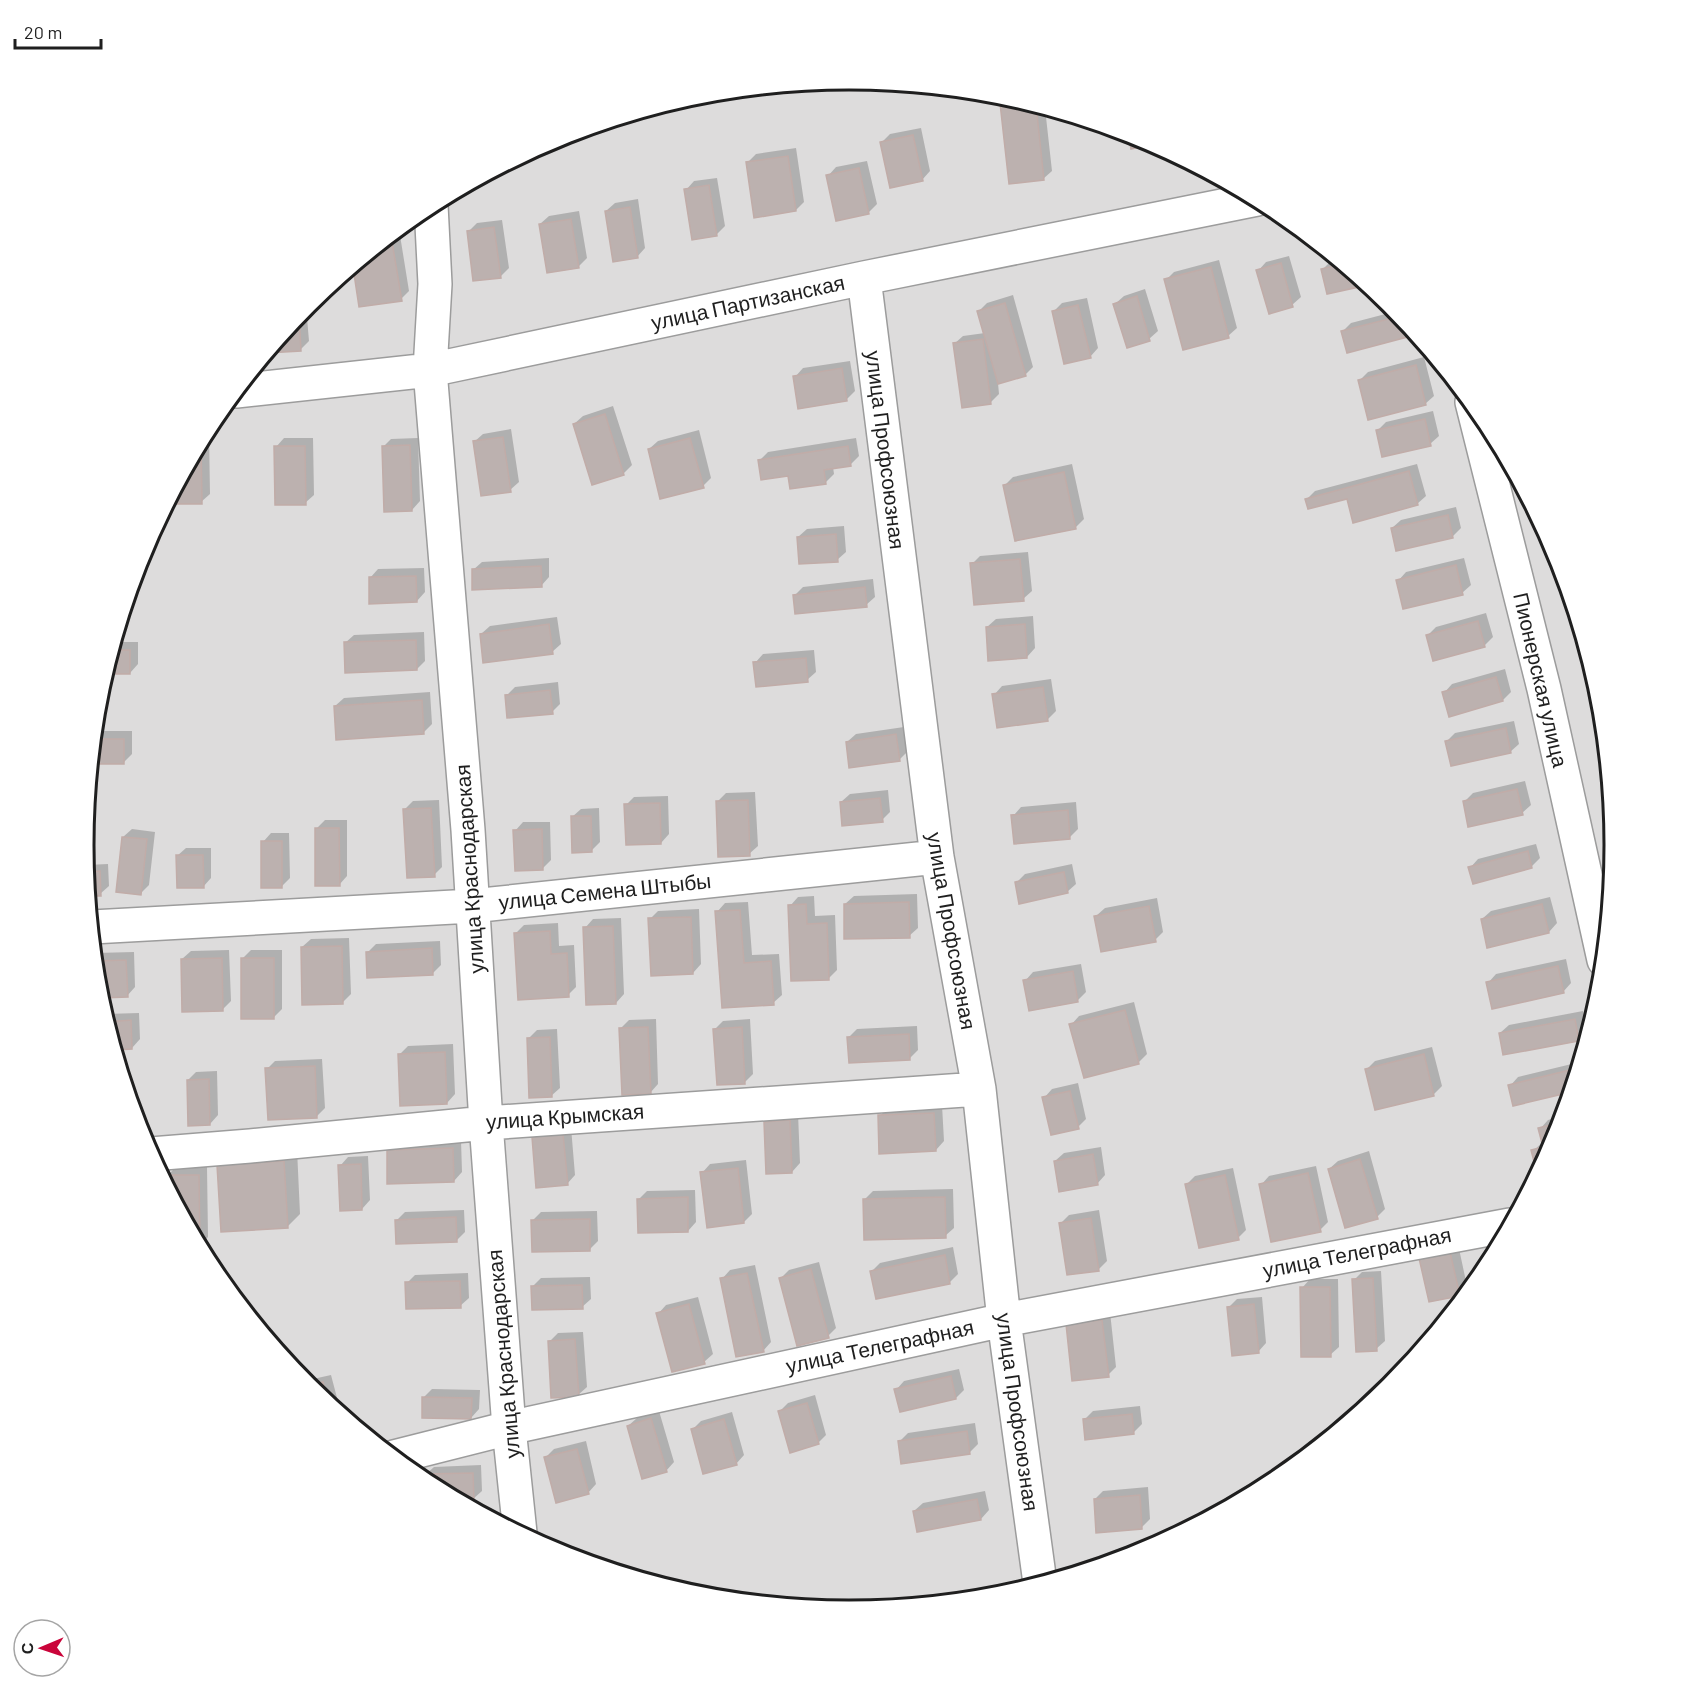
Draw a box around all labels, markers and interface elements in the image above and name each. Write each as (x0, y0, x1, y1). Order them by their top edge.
scale bar (15, 12, 100, 50)
text: 20 m (24, 21, 62, 43)
street label: улица Партизанская (649, 269, 847, 334)
street label: улица Профсоюзная (862, 349, 911, 551)
street label: Пионерская улица (1509, 590, 1574, 770)
street label: улица Краснодарская (449, 764, 488, 975)
street label: улица Профсоюзная (923, 830, 982, 1031)
street label: улица Семена Штыбы (497, 867, 712, 914)
street label: улица Крымская (485, 1098, 645, 1134)
street label: улица Телеграфная (1260, 1221, 1453, 1282)
street label: улица Краснодарская (481, 1249, 524, 1460)
street label: улица Профсоюзная (992, 1311, 1045, 1513)
street label: улица Телеграфная (783, 1313, 976, 1378)
north arrow (12, 1618, 72, 1678)
text: С (17, 1642, 36, 1655)

